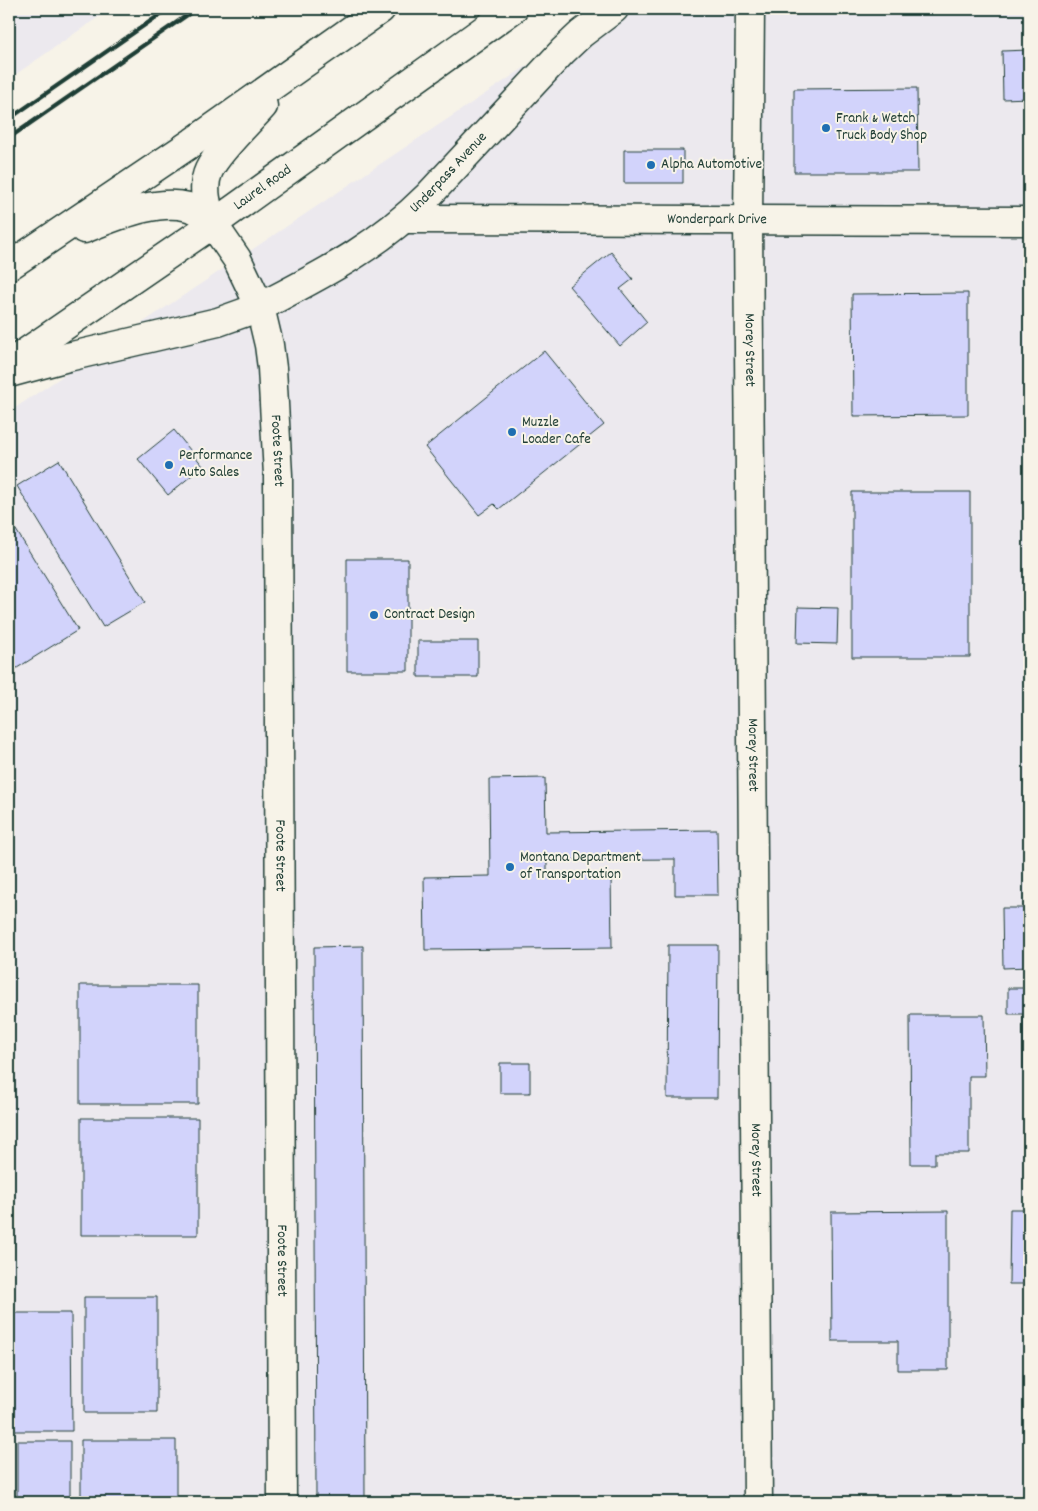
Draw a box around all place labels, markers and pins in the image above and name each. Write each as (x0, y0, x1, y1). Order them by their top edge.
place label: Frank & Wetch Truck Body Shop (836, 108, 927, 147)
marker: Frank & Wetch Truck Body Shop (820, 122, 832, 134)
place label: Alpha Automotive (661, 154, 762, 176)
marker: Alpha Automotive (645, 159, 657, 171)
place label: Muzzle Loader Cafe (522, 412, 591, 451)
marker: Muzzle Loader Cafe (506, 426, 518, 438)
place label: Performance Auto Sales (179, 445, 253, 484)
marker: Performance Auto Sales (163, 459, 175, 471)
place label: Contract Design (384, 604, 475, 626)
marker: Contract Design (368, 609, 380, 621)
place label: Montana Department of Transportation (520, 847, 642, 886)
marker: Montana Department of Transportation (504, 861, 516, 873)

